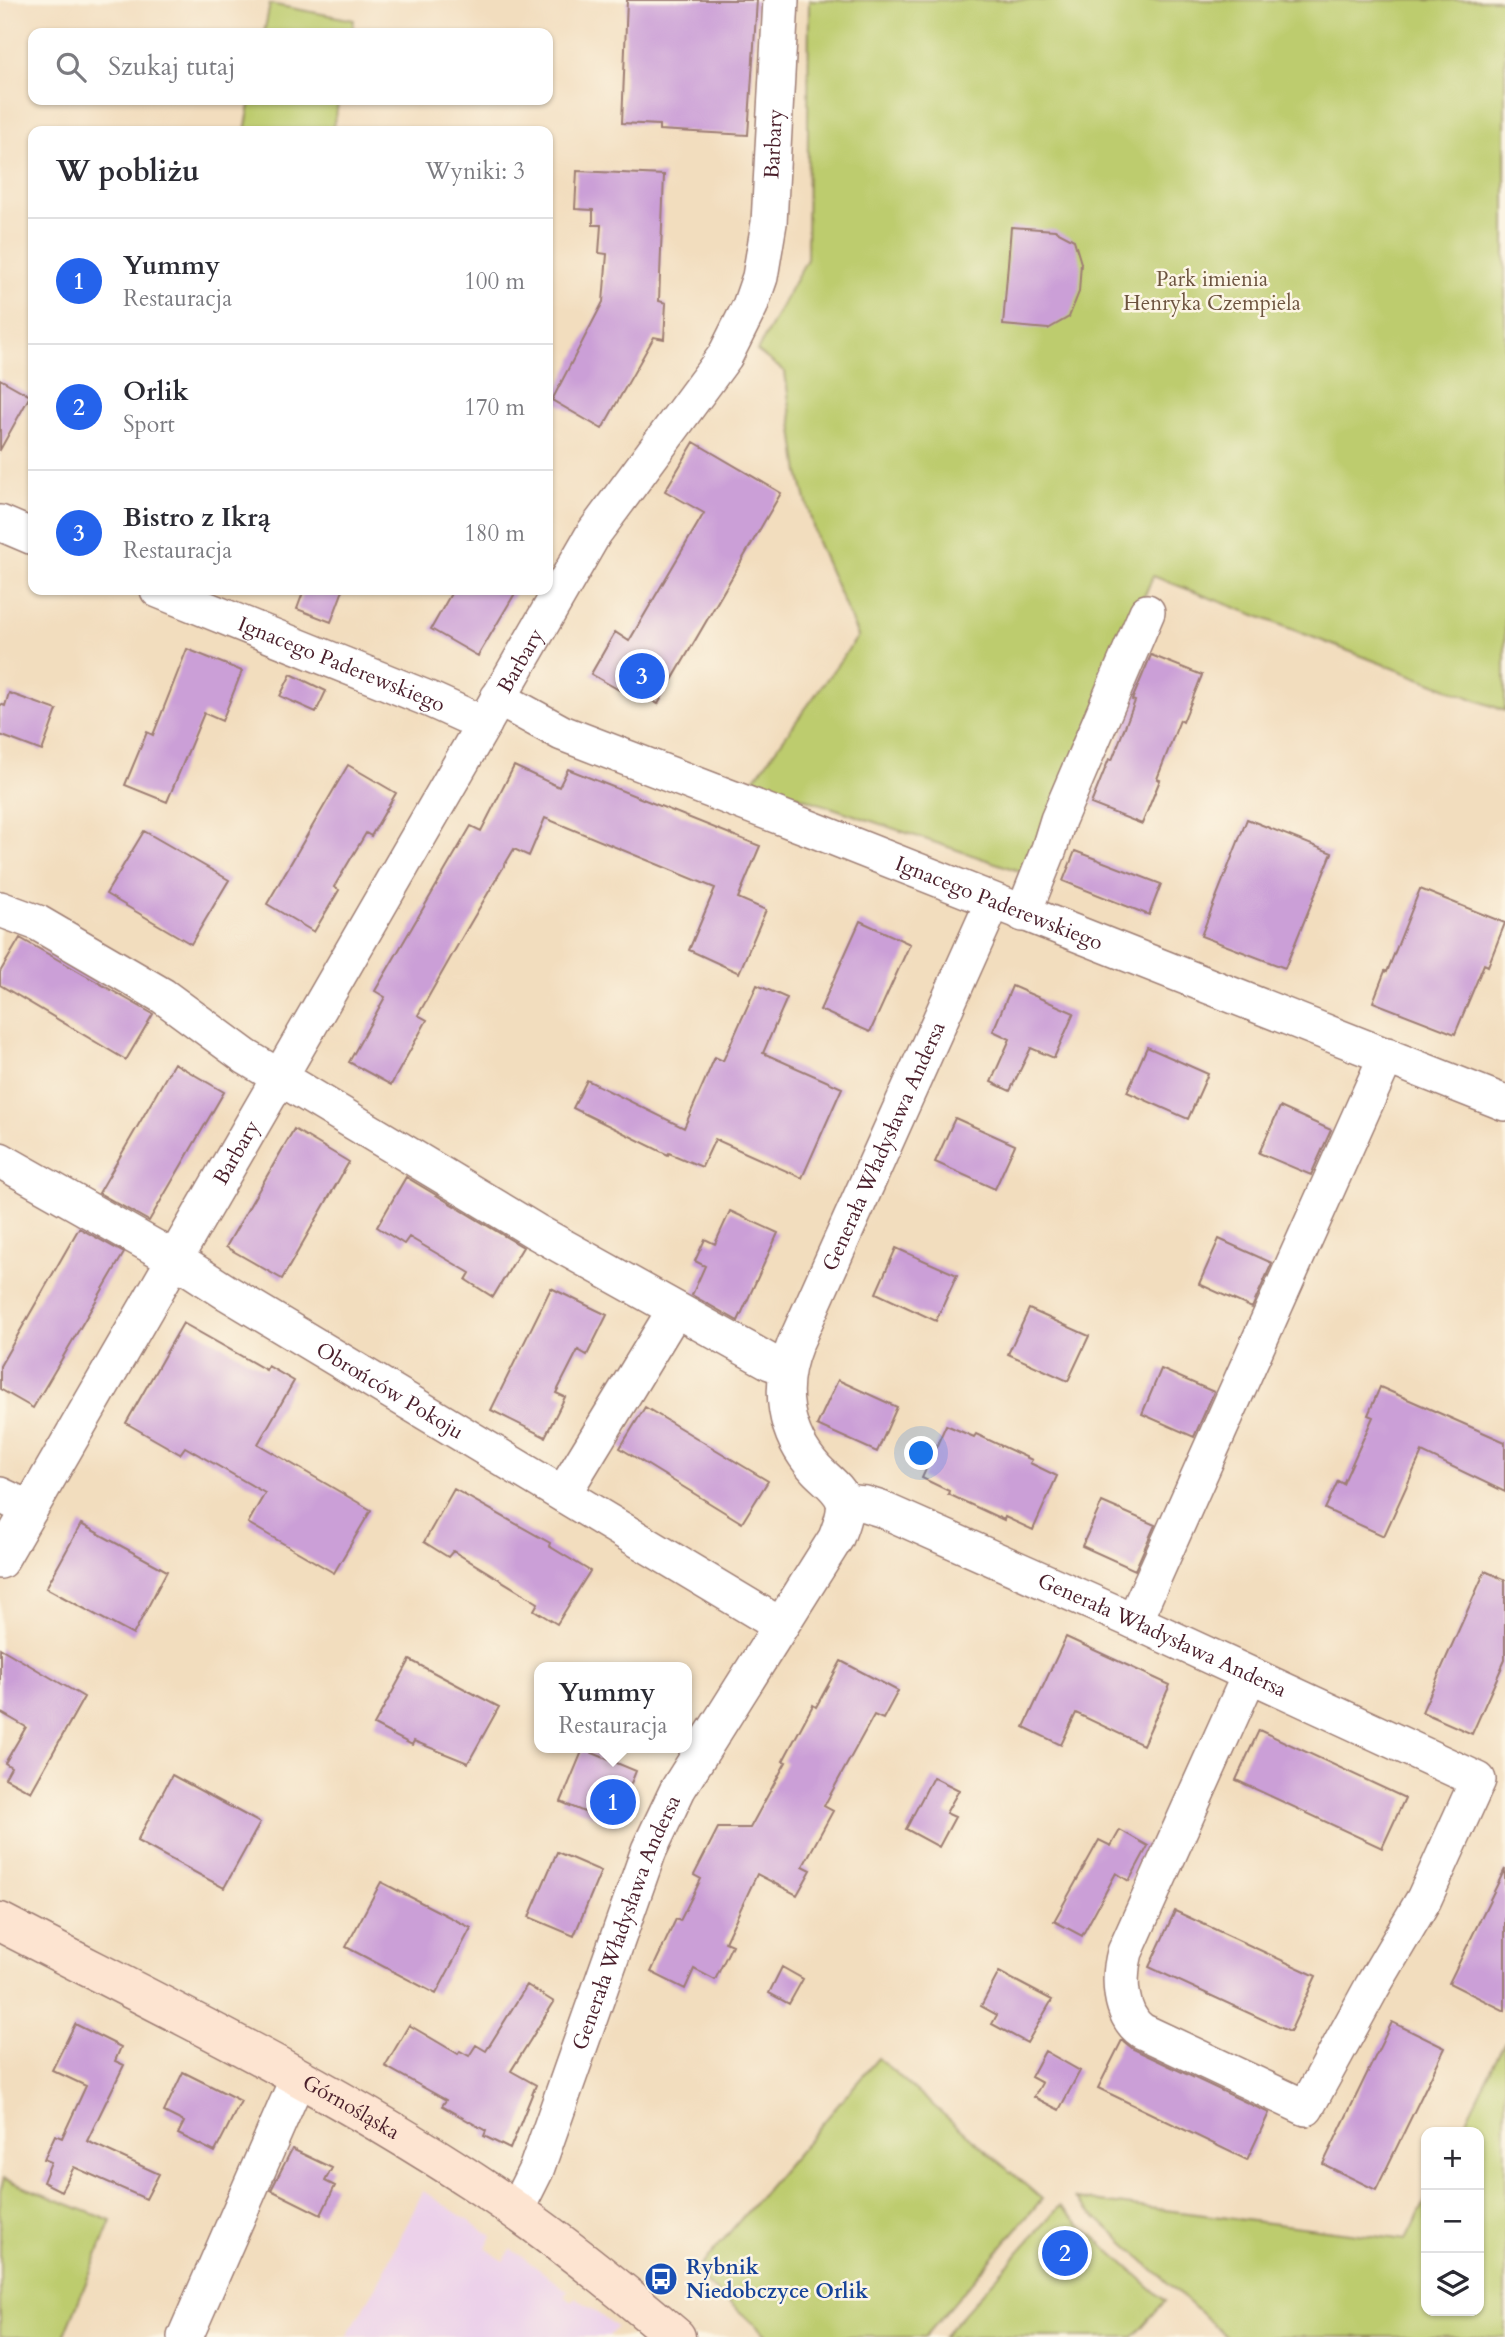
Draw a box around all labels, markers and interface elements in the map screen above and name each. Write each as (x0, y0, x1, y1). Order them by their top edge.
search box (28, 28, 553, 105)
icon: search (52, 48, 90, 86)
text: Szukaj tutaj (108, 49, 236, 84)
street label: Barbary (757, 108, 790, 180)
text: W pobliżu (56, 151, 200, 192)
text: Wyniki: 3 (425, 156, 525, 187)
text: Yummy (123, 248, 220, 283)
park label: Park imienia Henryka Czempiela (1123, 265, 1301, 318)
text: 1 (73, 266, 85, 297)
text: 100 m (464, 266, 525, 297)
text: Restauracja (123, 283, 232, 314)
text: Orlik (123, 374, 189, 409)
text: 2 (73, 392, 85, 423)
text: 170 m (464, 392, 525, 423)
text: Sport (123, 409, 175, 440)
text: Bistro z Ikrą (123, 500, 271, 535)
text: 3 (73, 518, 85, 549)
text: 180 m (464, 518, 525, 549)
text: Restauracja (123, 535, 232, 566)
street label: Ignacego Paderewskiego (234, 609, 450, 719)
street label: Barbary (490, 623, 550, 698)
pin: 3 (619, 650, 665, 702)
street label: Ignacego Paderewskiego (891, 849, 1107, 957)
street label: Generała Władysława Andersa (815, 1017, 952, 1276)
street label: Barbary (206, 1115, 266, 1190)
street label: Obrońców Pokoju (311, 1335, 469, 1446)
your location (904, 1436, 938, 1470)
street label: Generała Władysława Andersa (1033, 1566, 1291, 1704)
popup (534, 1662, 692, 1753)
text: Yummy (558, 1675, 655, 1710)
text: Restauracja (558, 1710, 668, 1741)
pin: 1 (590, 1776, 636, 1828)
street label: Generała Władysława Andersa (565, 1790, 687, 2054)
street label: Górnośląska (297, 2068, 405, 2146)
map controls (1421, 2127, 1484, 2316)
button: + (1421, 2127, 1484, 2190)
button: − (1421, 2190, 1484, 2253)
pin: 2 (1042, 2227, 1088, 2279)
place label: Rybnik Niedobczyce Orlik (686, 2253, 868, 2306)
button: layers (1421, 2253, 1484, 2316)
bus stop icon: Rybnik Niedobczyce Orlik (642, 2260, 680, 2298)

